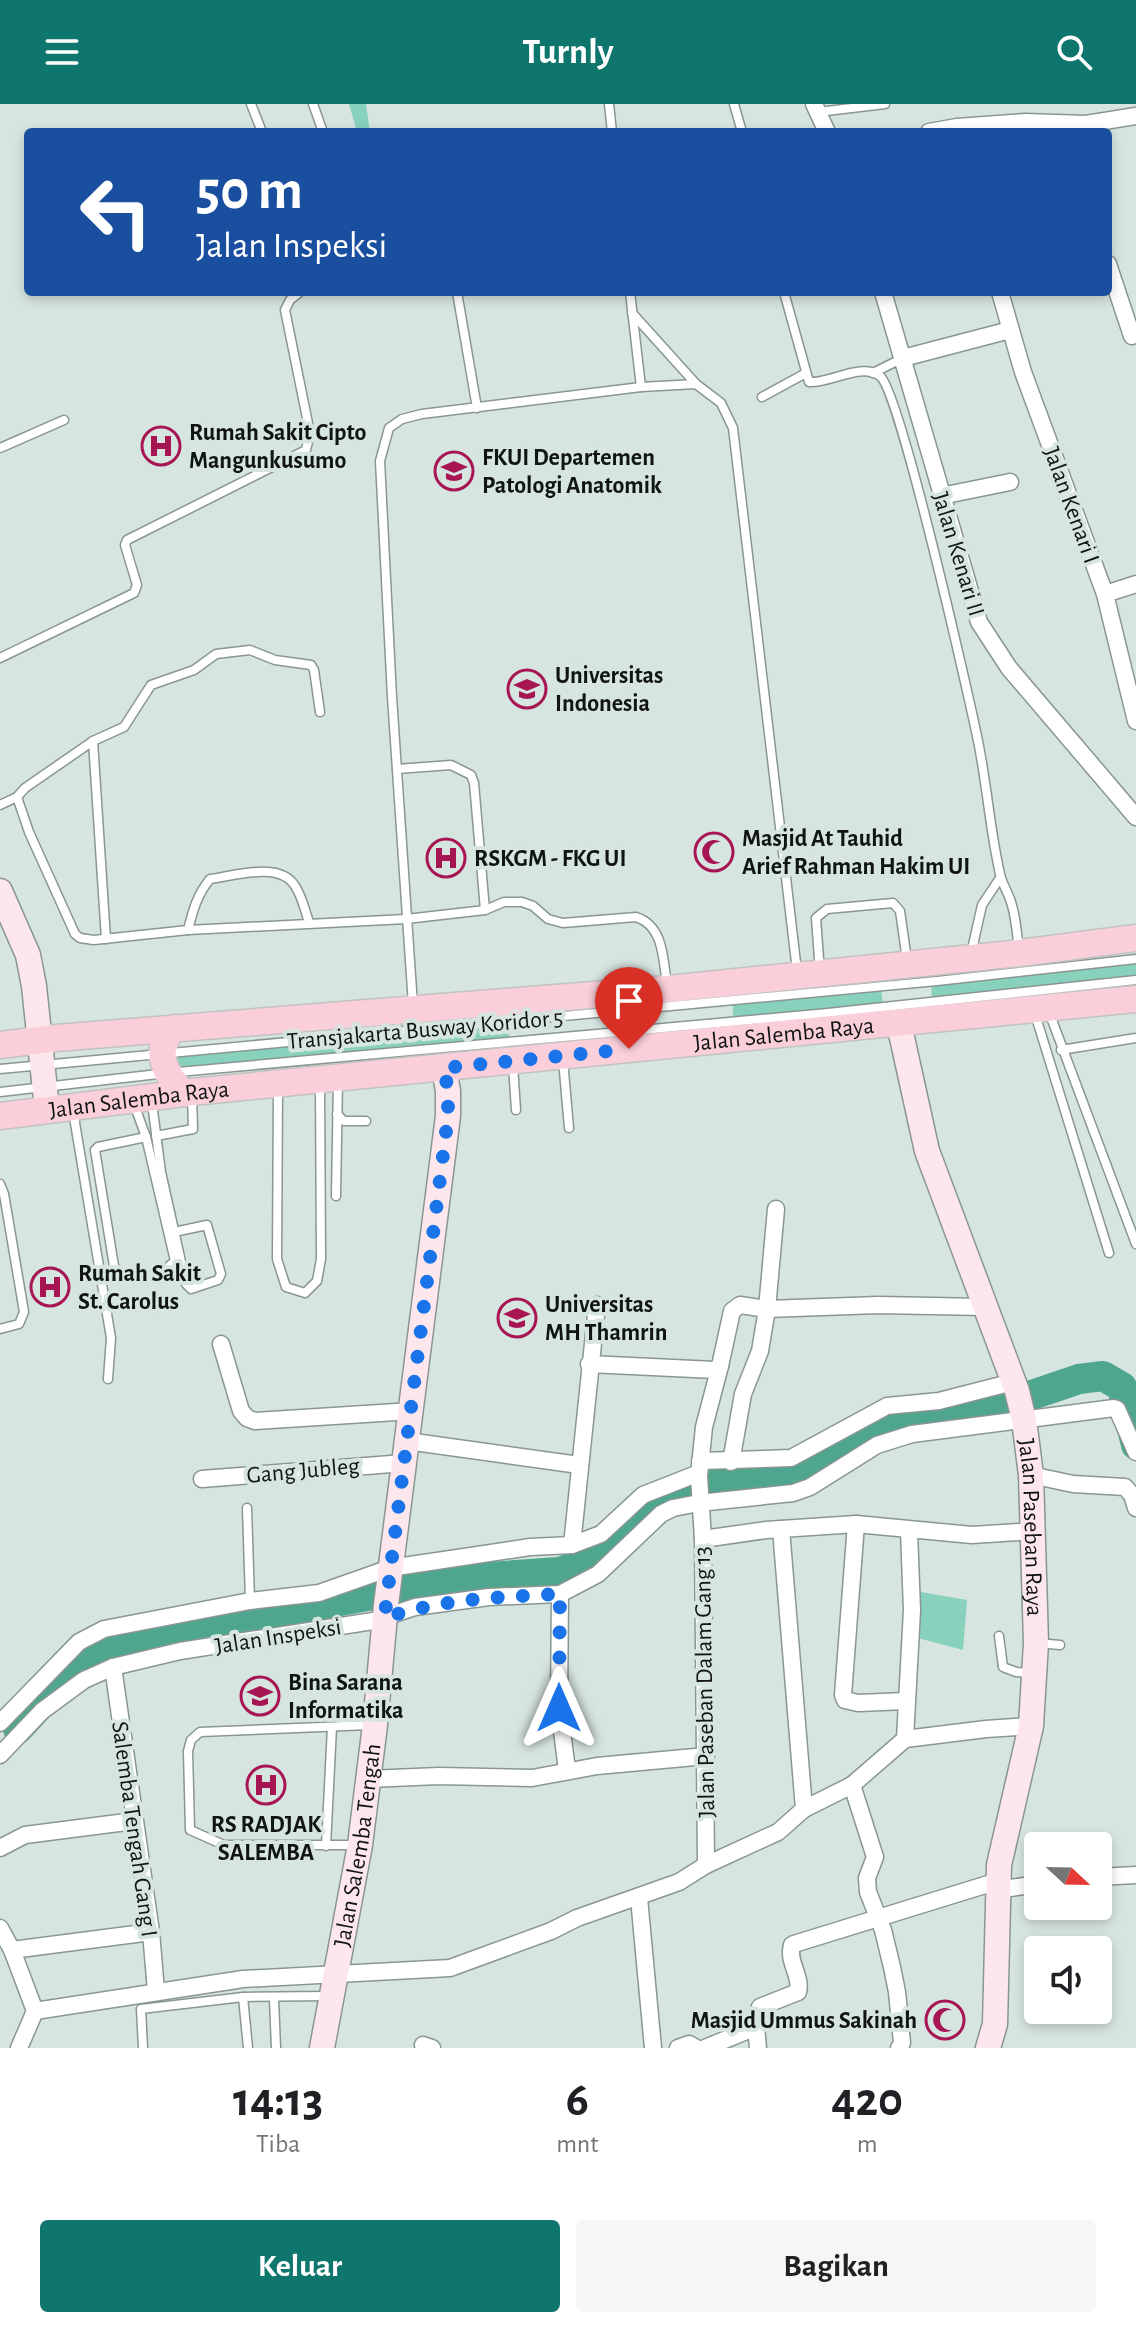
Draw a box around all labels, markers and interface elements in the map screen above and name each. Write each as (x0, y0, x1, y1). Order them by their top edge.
icon: menu (40, 30, 84, 74)
icon: search (1052, 30, 1096, 74)
text: Turnly (522, 34, 614, 70)
icon: left (64, 160, 168, 264)
text: 50 m (196, 163, 303, 219)
text: Jalan Inspeksi (196, 228, 387, 264)
place label: Rumah Sakit Cipto Mangunkusumo (189, 421, 366, 473)
hospital icon: Rumah Sakit Cipto Mangunkusumo (140, 425, 182, 467)
street label: Jalan Kenari I (1039, 444, 1103, 567)
place label: FKUI Departemen Patologi Anatomik (482, 446, 662, 498)
school or university icon: FKUI Departemen Patologi Anatomik (433, 450, 475, 492)
street label: Jalan Kenari II (928, 489, 988, 619)
place label: Universitas Indonesia (555, 664, 663, 716)
school or university icon: Universitas Indonesia (506, 668, 548, 710)
place label: Masjid At Tauhid Arief Rahman Hakim UI (742, 827, 970, 879)
mosque icon: Masjid At Tauhid Arief Rahman Hakim UI (693, 831, 735, 873)
hospital icon: RSKGM - FKG UI (425, 837, 467, 879)
place label: RSKGM - FKG UI (474, 847, 626, 871)
pin (595, 967, 663, 1049)
icon: arrive (607, 979, 651, 1023)
street label: Transjakarta Busway Koridor 5 (286, 1006, 564, 1054)
street label: Jalan Salemba Raya (692, 1014, 875, 1056)
street label: Jalan Salemba Raya (48, 1077, 230, 1123)
place label: Rumah Sakit St. Carolus (78, 1262, 201, 1314)
hospital icon: Rumah Sakit St. Carolus (29, 1266, 71, 1308)
place label: Universitas MH Thamrin (545, 1293, 667, 1345)
school or university icon: Universitas MH Thamrin (496, 1297, 538, 1339)
street label: Jalan Paseban Raya (1013, 1437, 1046, 1617)
street label: Gang Jubleg (246, 1454, 361, 1488)
street label: Jalan Paseban Dalam Gang 13 (691, 1546, 719, 1818)
street label: Jalan Inspeksi (213, 1615, 343, 1659)
position arrow (517, 1666, 601, 1750)
place label: Bina Sarana Informatika (288, 1671, 403, 1723)
school or university icon: Bina Sarana Informatika (239, 1675, 281, 1717)
street label: Salemba Tengah Gang I (107, 1720, 161, 1939)
street label: Jalan Salemba Tengah (330, 1742, 386, 1949)
hospital icon: RS RADJAK SALEMBA (245, 1764, 287, 1806)
place label: RS RADJAK SALEMBA (211, 1813, 322, 1865)
north arrow (1024, 1832, 1112, 1920)
map controls (1024, 1832, 1112, 2024)
button: sound (1024, 1936, 1112, 2024)
mosque icon: Masjid Ummus Sakinah (924, 1999, 966, 2041)
place label: Masjid Ummus Sakinah (691, 2009, 917, 2033)
text: 14:13 (233, 2077, 323, 2125)
text: 6 (566, 2077, 589, 2125)
text: 420 (831, 2077, 903, 2125)
text: Tiba (256, 2131, 300, 2157)
text: mnt (556, 2131, 598, 2157)
text: m (857, 2131, 878, 2157)
button: Keluar (40, 2220, 560, 2312)
button: Bagikan (576, 2220, 1096, 2312)

